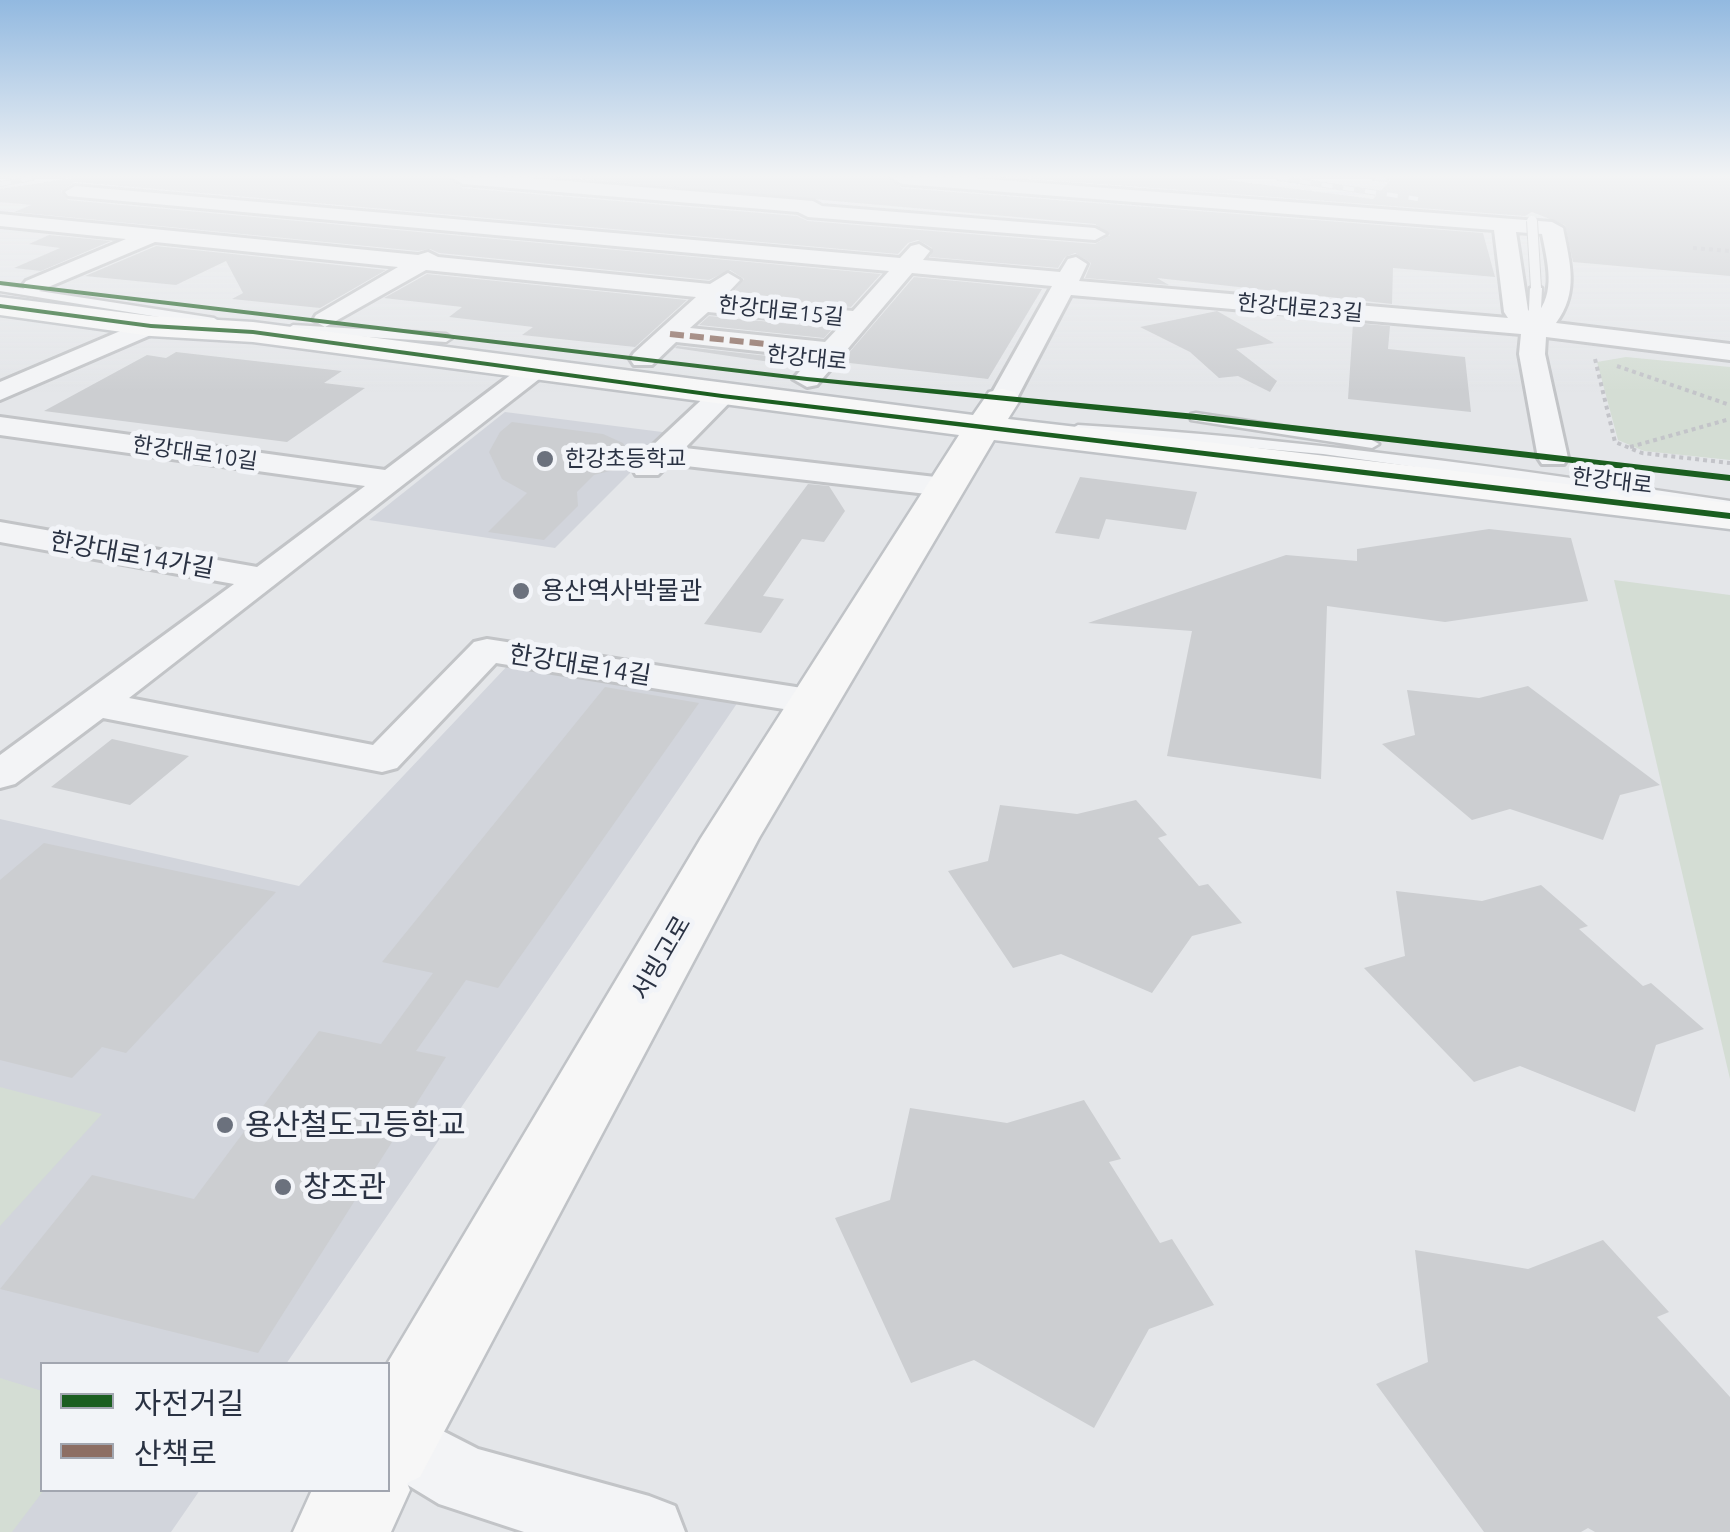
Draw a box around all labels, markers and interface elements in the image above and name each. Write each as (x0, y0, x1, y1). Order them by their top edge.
street label: 한강대로23길 (1236, 289, 1364, 327)
street label: 한강대로15길 (717, 291, 845, 331)
street label: 한강대로 (765, 341, 849, 375)
street label: 한강대로10길 (131, 431, 259, 475)
place label: 한강초등학교 (565, 446, 686, 472)
marker: 한강초등학교 (534, 448, 556, 470)
street label: 한강대로 (1570, 463, 1654, 499)
street label: 한강대로14가길 (48, 526, 216, 584)
place label: 용산역사박물관 (541, 576, 702, 606)
marker: 용산역사박물관 (510, 580, 532, 602)
street label: 한강대로14길 (507, 639, 653, 691)
street label: 서빙고로 (625, 911, 697, 1005)
place label: 용산철도고등학교 (245, 1107, 466, 1143)
marker: 용산철도고등학교 (214, 1114, 236, 1136)
place label: 창조관 (303, 1169, 386, 1205)
marker: 창조관 (272, 1176, 294, 1198)
legend (40, 1362, 390, 1492)
text: 자전거길 (134, 1386, 244, 1420)
text: 산책로 (134, 1436, 217, 1470)

